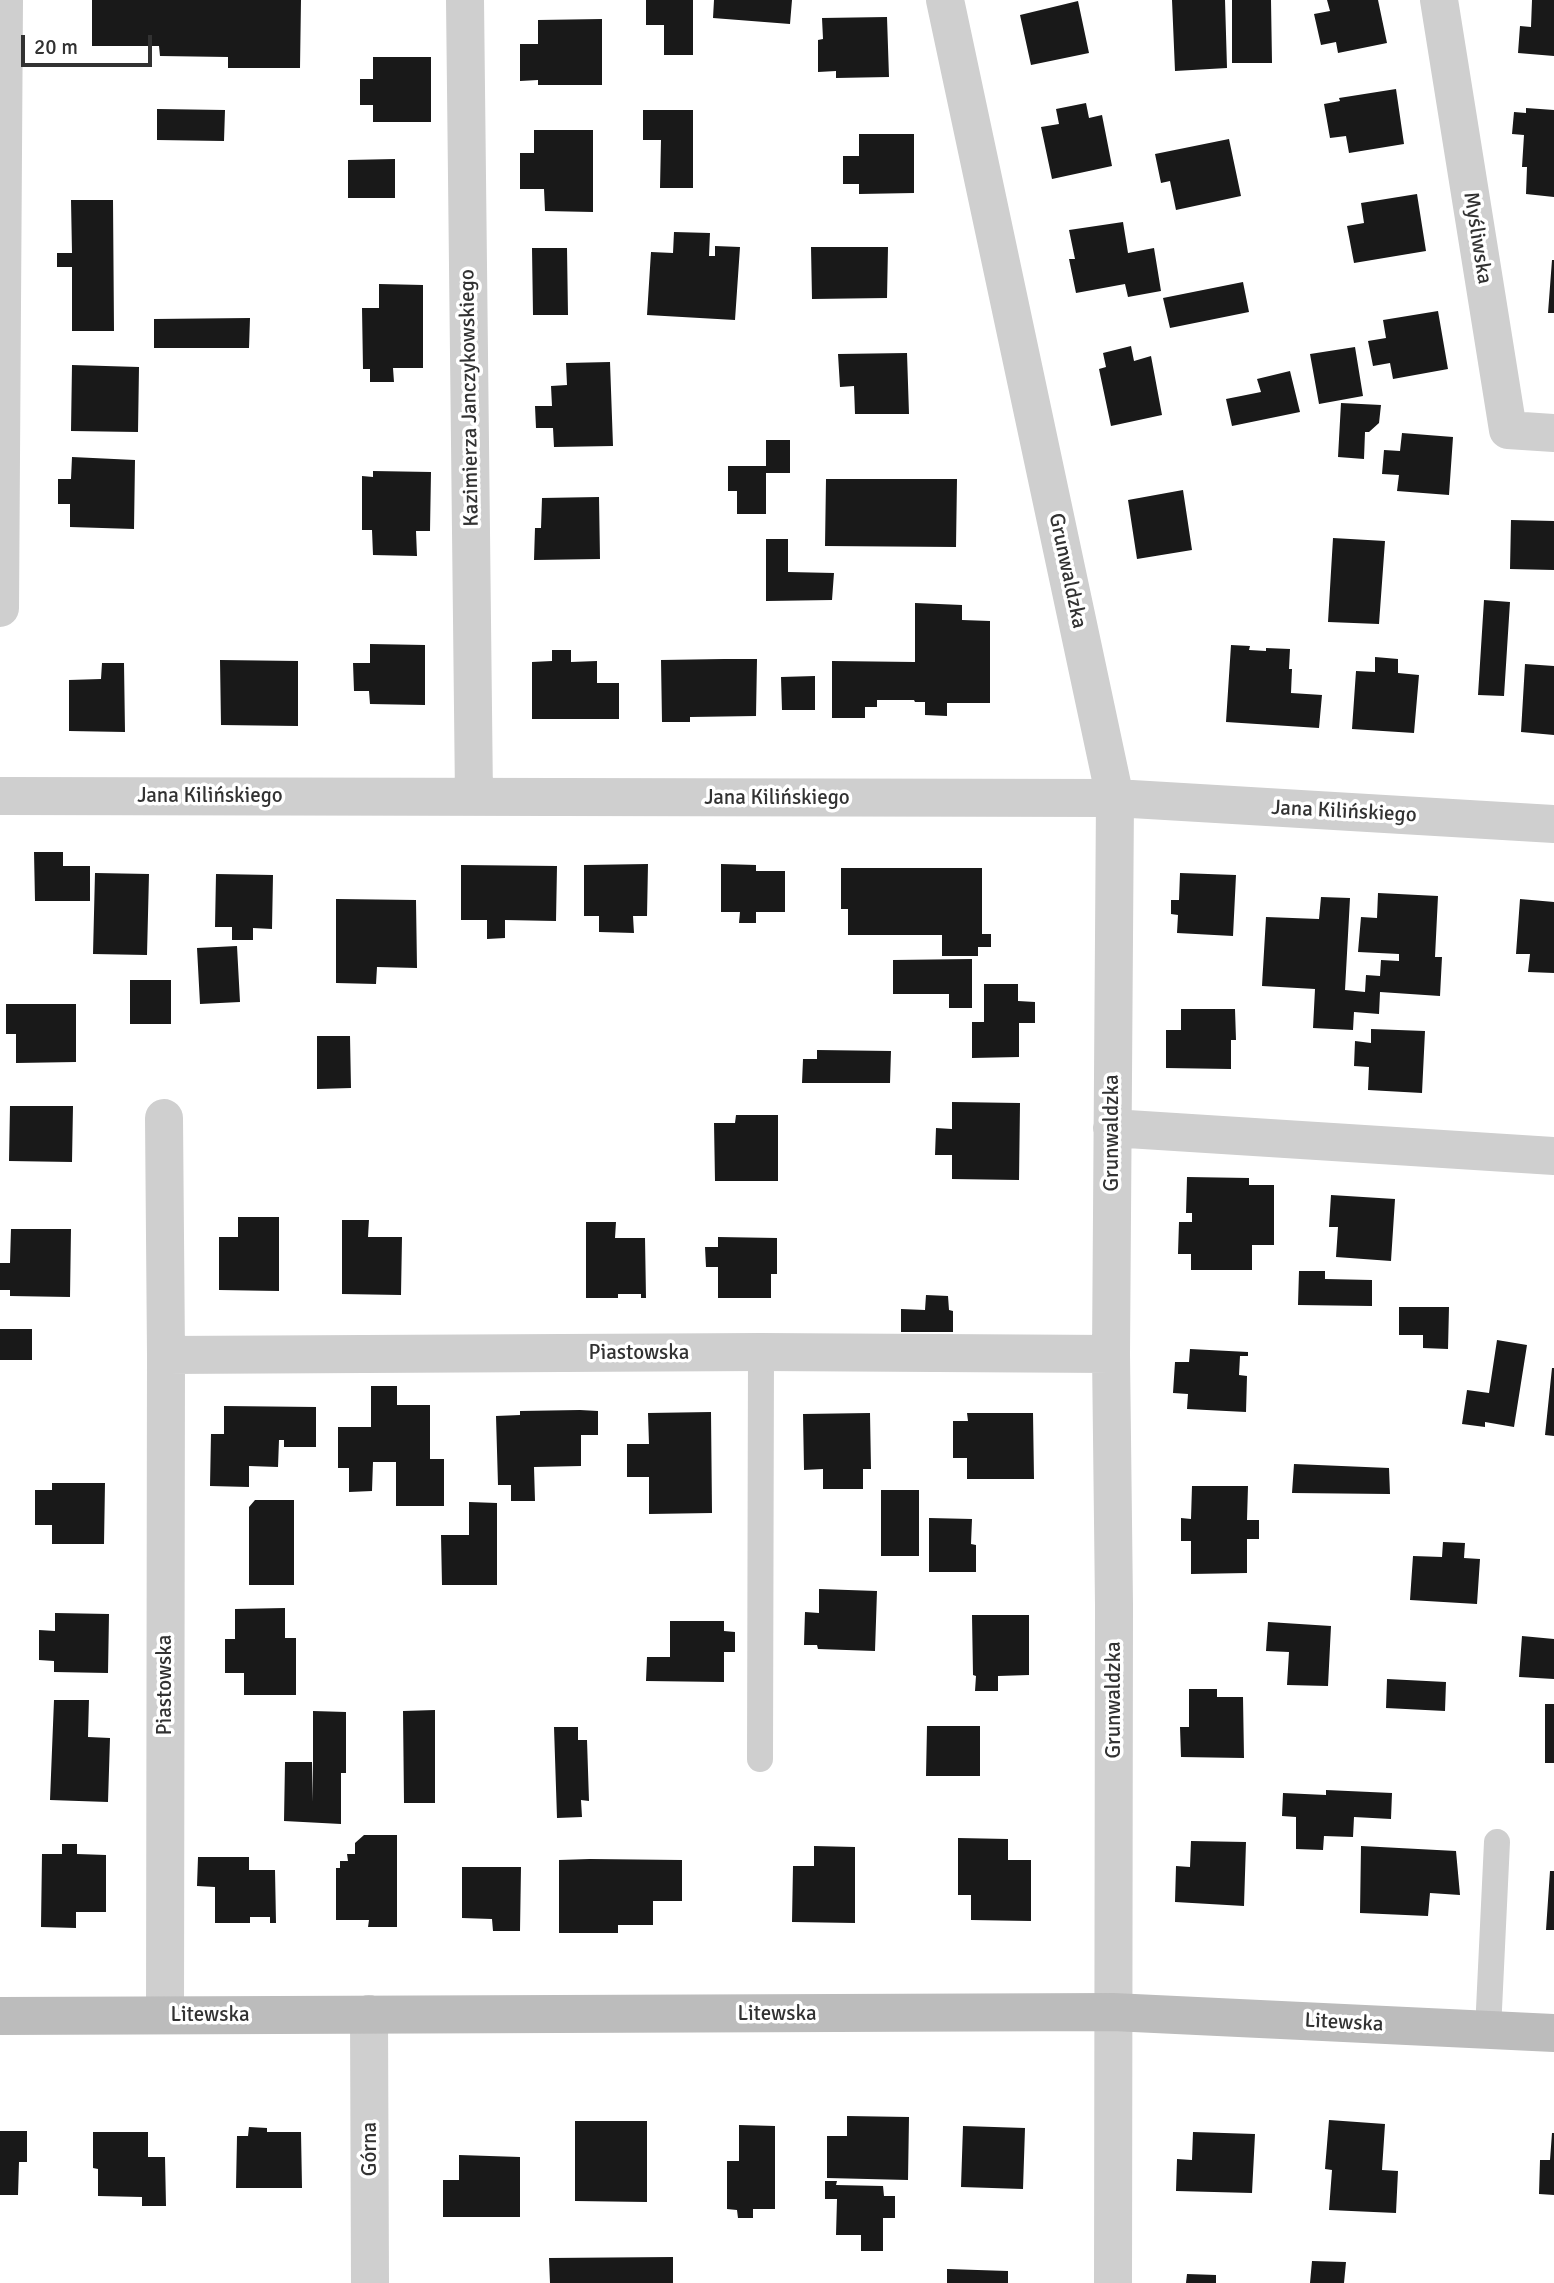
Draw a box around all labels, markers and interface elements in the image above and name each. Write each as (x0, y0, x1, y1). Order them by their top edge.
scale bar (24, 21, 156, 65)
text: 20 m (34, 34, 78, 60)
street label: Myśliwska (1457, 190, 1497, 286)
street label: Kazimierza Janczykowskiego (455, 269, 485, 527)
street label: Grunwaldzka (1042, 511, 1092, 631)
street label: Jana Kilińskiego (137, 783, 283, 809)
street label: Jana Kilińskiego (704, 785, 850, 811)
street label: Jana Kilińskiego (1271, 796, 1417, 828)
street label: Grunwaldzka (1099, 1074, 1125, 1192)
street label: Piastowska (589, 1340, 689, 1366)
street label: Piastowska (152, 1635, 178, 1735)
street label: Grunwaldzka (1101, 1641, 1127, 1759)
street label: Litewska (737, 2001, 817, 2027)
street label: Litewska (170, 2002, 250, 2028)
street label: Litewska (1304, 2008, 1384, 2038)
street label: Górna (357, 2122, 383, 2176)

